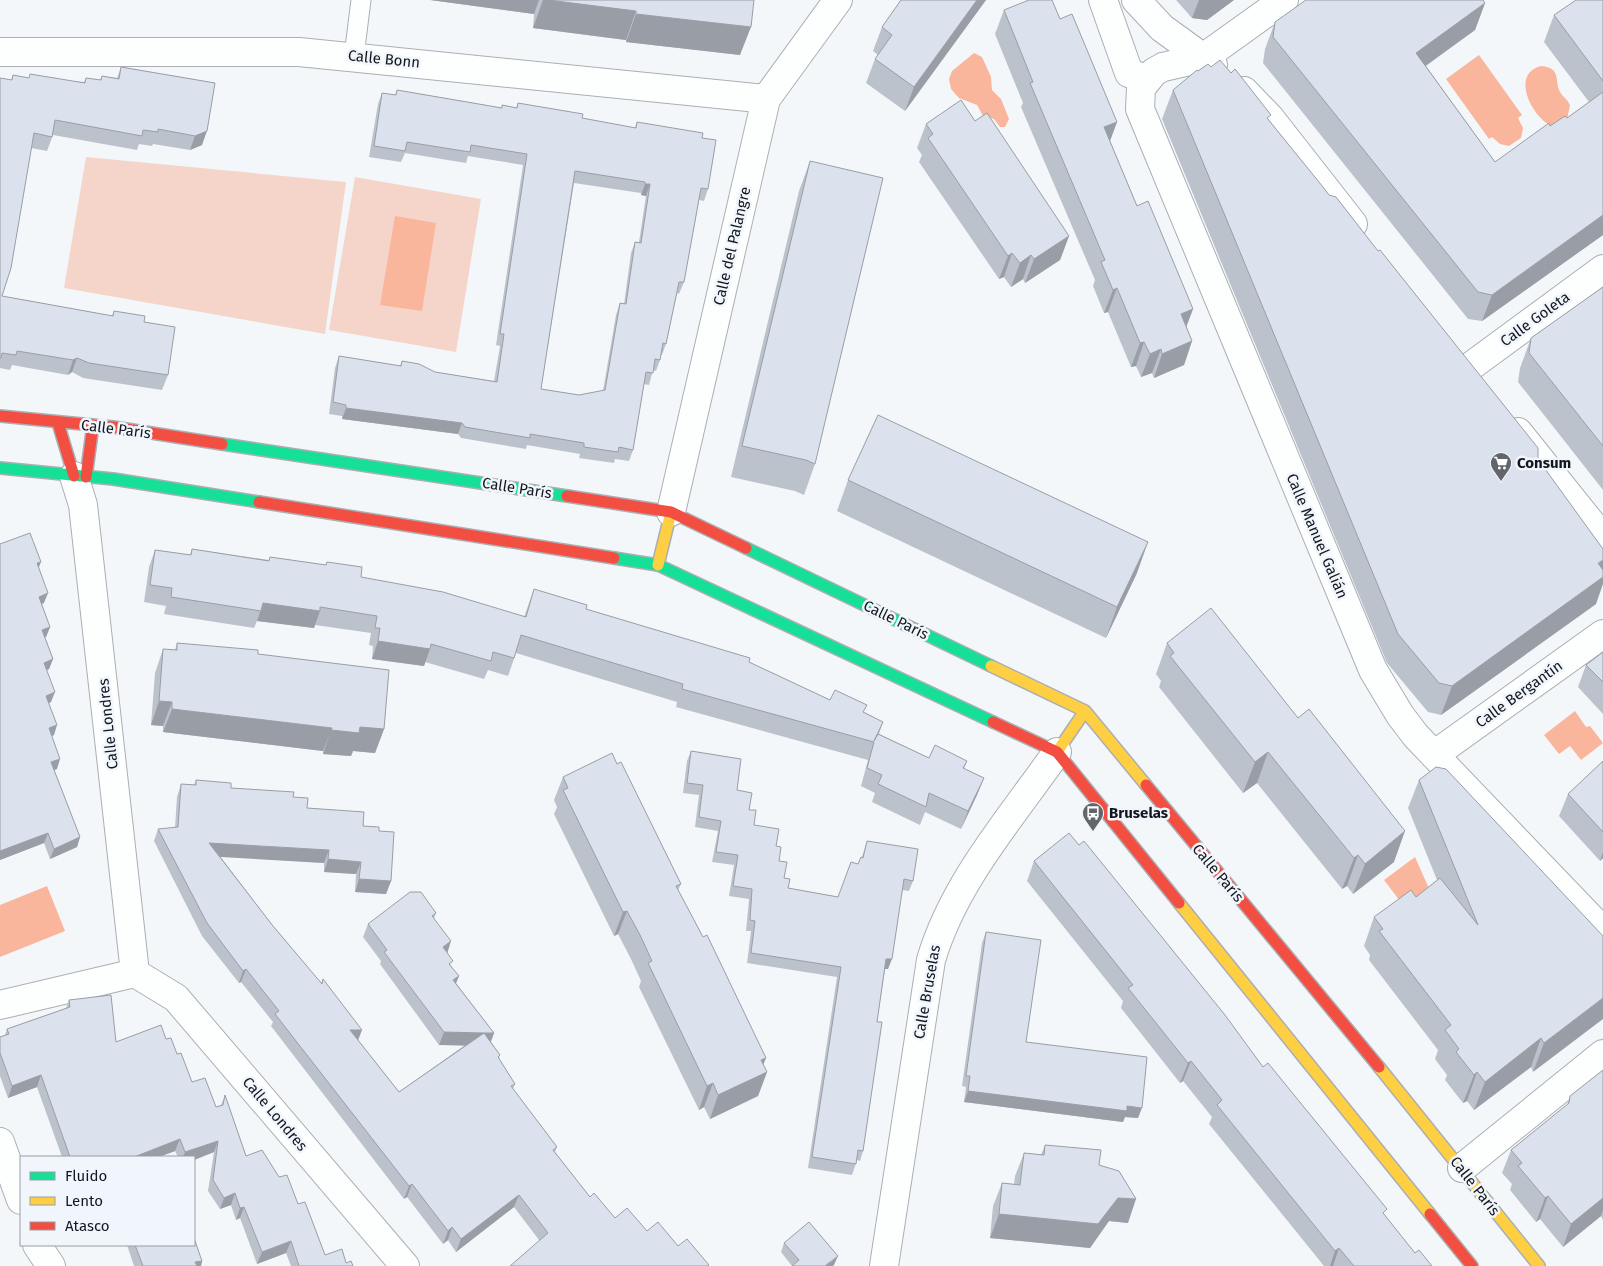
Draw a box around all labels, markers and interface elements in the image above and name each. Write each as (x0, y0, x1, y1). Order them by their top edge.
street label: Calle Bonn (347, 46, 421, 72)
street label: Calle del Palangre (710, 185, 754, 307)
street label: Calle Goleta (1497, 288, 1573, 350)
street label: Calle París (80, 416, 152, 442)
supermarket icon: Consum (1489, 451, 1513, 482)
place label: Consum (1517, 454, 1571, 472)
street label: Calle Manuel Galián (1283, 471, 1351, 601)
street label: Calle París (481, 474, 553, 502)
street label: Calle París (861, 597, 931, 643)
street label: Calle Bergantín (1472, 656, 1566, 732)
street label: Calle Londres (94, 678, 122, 770)
bus stop icon: Bruselas (1081, 801, 1105, 832)
place label: Bruselas (1109, 804, 1168, 822)
street label: Calle París (1189, 840, 1247, 906)
street label: Calle Bruselas (910, 944, 944, 1040)
street label: Calle Londres (239, 1073, 311, 1155)
street label: Calle París (1446, 1153, 1504, 1219)
legend (20, 1156, 195, 1246)
text: Fluido (65, 1167, 107, 1185)
text: Lento (65, 1192, 103, 1210)
text: Atasco (65, 1217, 110, 1235)

